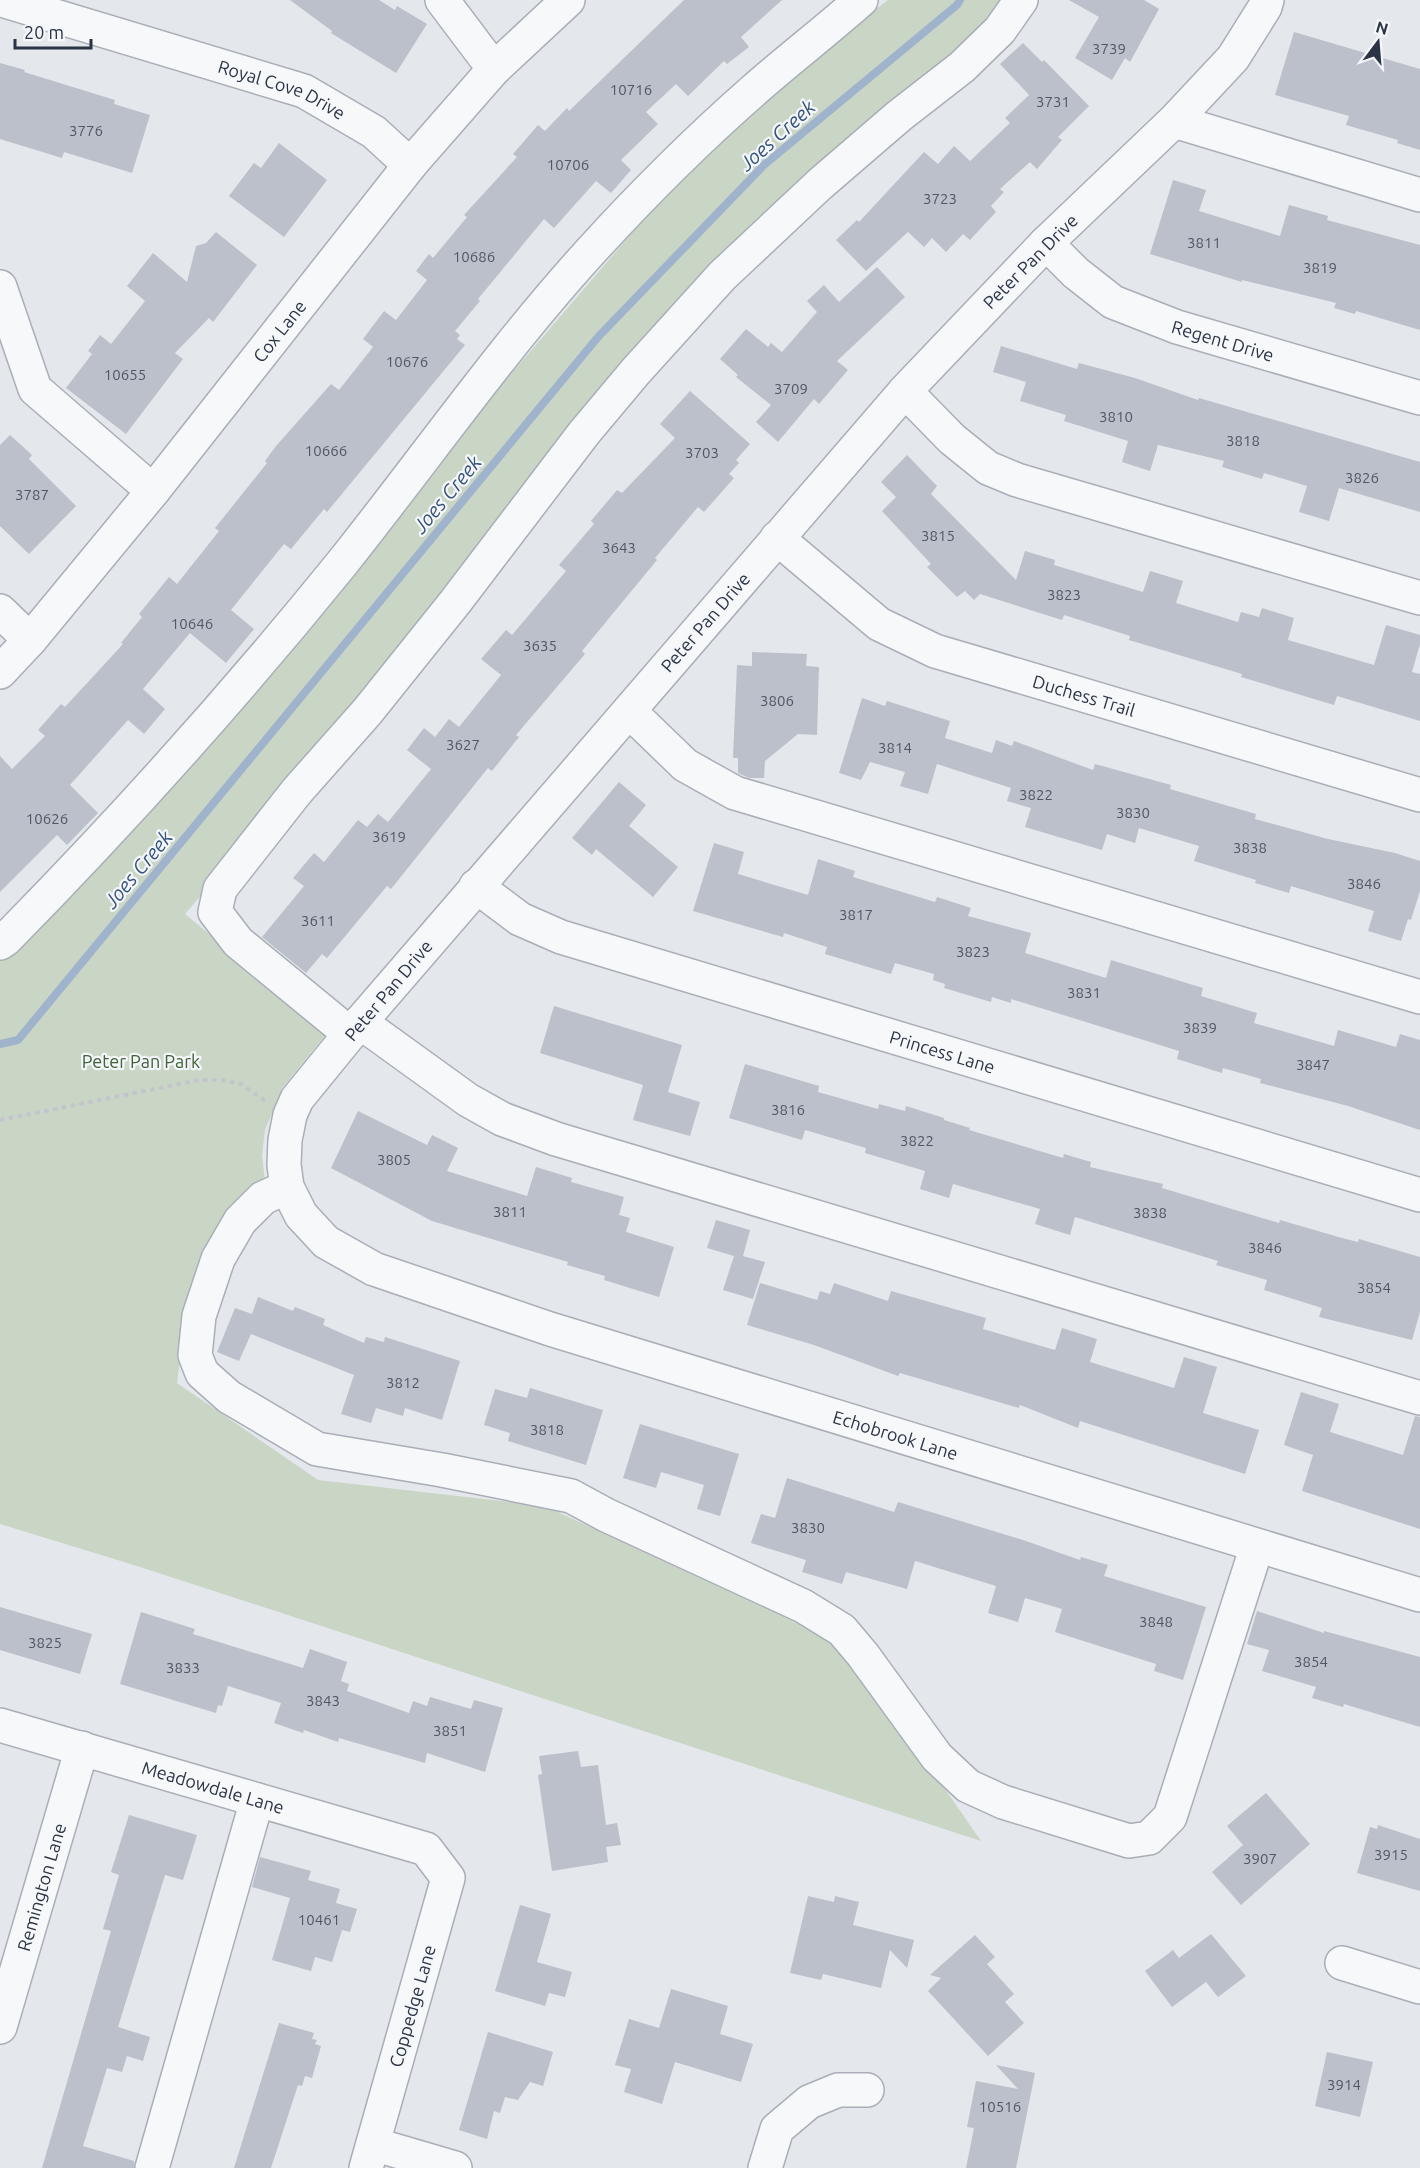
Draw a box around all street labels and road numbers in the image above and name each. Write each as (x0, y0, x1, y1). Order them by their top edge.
street label: Royal Cove Drive (216, 56, 349, 123)
street label: Peter Pan Drive (979, 210, 1081, 312)
street label: Cox Lane (249, 296, 310, 366)
street label: Regent Drive (1170, 316, 1276, 365)
street label: Peter Pan Drive (656, 568, 754, 676)
street label: Duchess Trail (1030, 671, 1138, 720)
street label: Peter Pan Drive (340, 936, 436, 1044)
street label: Princess Lane (887, 1026, 997, 1077)
street label: Echobrook Lane (831, 1406, 960, 1463)
street label: Meadowdale Lane (140, 1757, 287, 1817)
street label: Remington Lane (13, 1821, 69, 1953)
street label: Coppedge Lane (385, 1943, 439, 2069)

